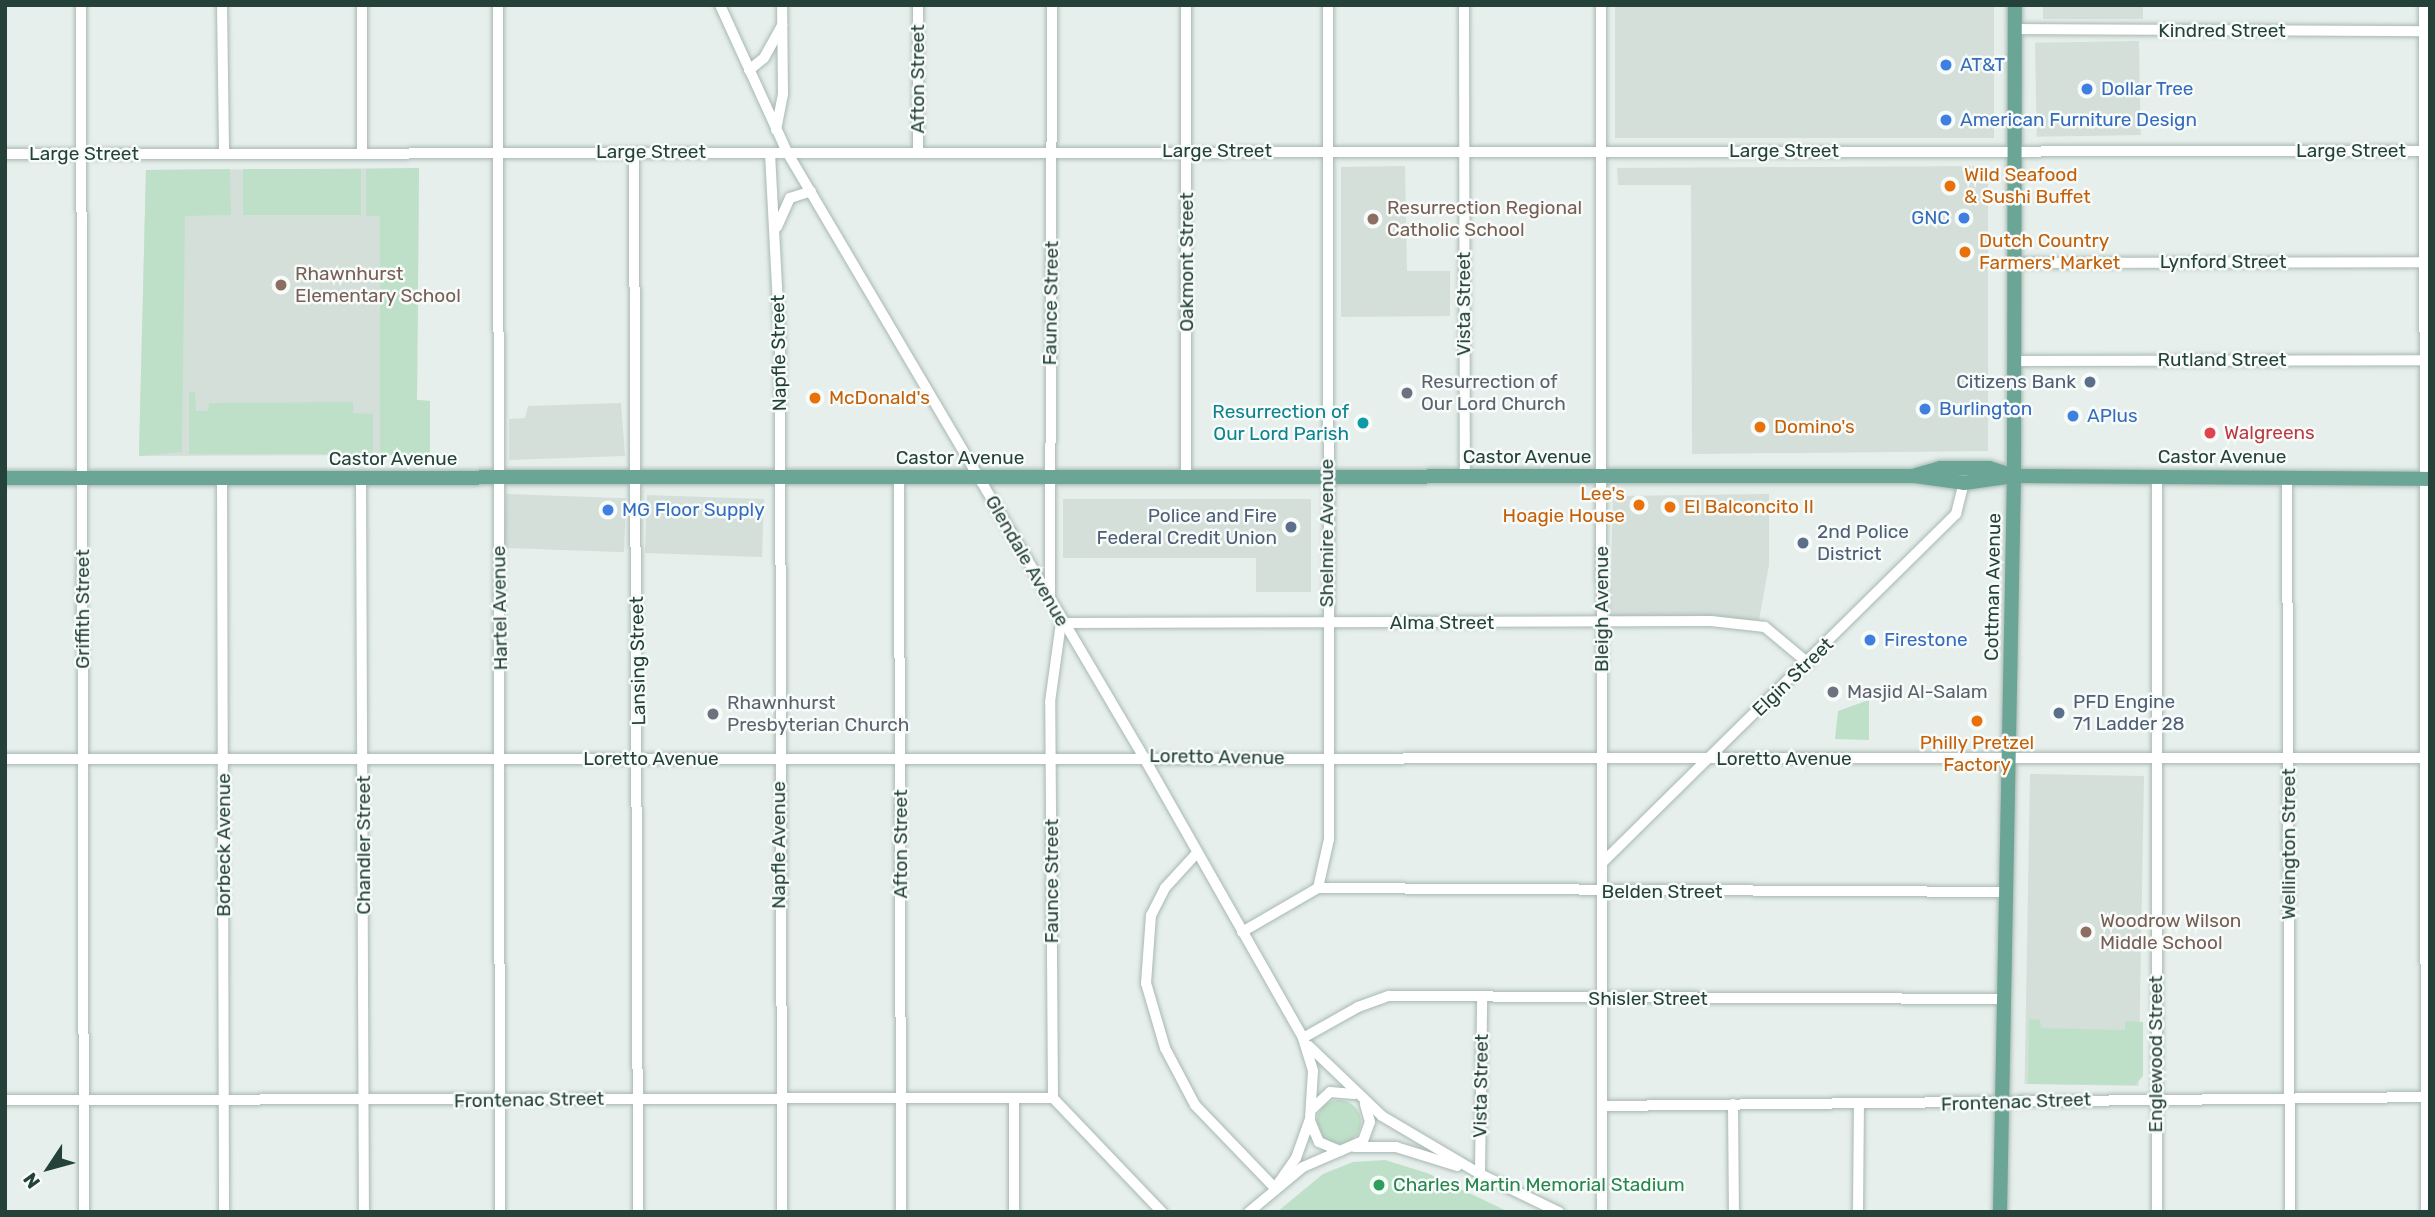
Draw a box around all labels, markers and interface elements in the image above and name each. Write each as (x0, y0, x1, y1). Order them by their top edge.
street label: Kindred Street (2158, 20, 2286, 42)
street label: Afton Street (907, 24, 929, 134)
place label: AT&T (1960, 54, 2005, 76)
marker: AT&T (1938, 57, 1954, 73)
place label: Dollar Tree (2101, 78, 2194, 100)
marker: Dollar Tree (2079, 81, 2095, 97)
place label: American Furniture Design (1960, 109, 2197, 131)
marker: American Furniture Design (1938, 112, 1954, 128)
street label: Large Street (1162, 140, 1272, 162)
street label: Large Street (1729, 140, 1839, 162)
street label: Large Street (2296, 140, 2406, 162)
street label: Large Street (596, 141, 706, 163)
street label: Large Street (29, 143, 139, 165)
place label: Wild Seafood & Sushi Buffet (1964, 164, 2091, 208)
marker: Wild Seafood & Sushi Buffet (1942, 178, 1958, 194)
street label: Oakmont Street (1176, 192, 1198, 332)
place label: Resurrection Regional Catholic School (1387, 197, 1582, 241)
place label: GNC (1911, 207, 1950, 229)
marker: GNC (1956, 210, 1972, 226)
marker: Resurrection Regional Catholic School (1365, 211, 1381, 227)
place label: Dutch Country Farmers' Market (1979, 230, 2120, 274)
street label: Faunce Street (1039, 240, 1063, 366)
marker: Dutch Country Farmers' Market (1957, 244, 1973, 260)
street label: Lynford Street (2160, 251, 2286, 273)
street label: Vista Street (1453, 252, 1475, 356)
place label: Rhawnhurst Elementary School (295, 263, 461, 307)
marker: Rhawnhurst Elementary School (273, 277, 289, 293)
street label: Napfle Street (767, 295, 791, 411)
street label: Rutland Street (2158, 349, 2286, 371)
place label: Resurrection of Our Lord Church (1421, 371, 1566, 415)
place label: Citizens Bank (1956, 371, 2076, 393)
marker: Citizens Bank (2082, 374, 2098, 390)
marker: Resurrection of Our Lord Church (1399, 385, 1415, 401)
place label: McDonald's (829, 387, 930, 409)
marker: McDonald's (807, 390, 823, 406)
place label: Burlington (1939, 398, 2032, 420)
place label: Resurrection of Our Lord Parish (1212, 401, 1349, 445)
marker: Burlington (1917, 401, 1933, 417)
place label: APlus (2087, 405, 2138, 427)
marker: APlus (2065, 408, 2081, 424)
marker: Resurrection of Our Lord Parish (1355, 415, 1371, 431)
place label: Domino's (1774, 416, 1855, 438)
marker: Domino's (1752, 419, 1768, 435)
place label: Walgreens (2224, 422, 2315, 444)
marker: Walgreens (2202, 425, 2218, 441)
street label: Castor Avenue (1462, 446, 1592, 468)
street label: Castor Avenue (2157, 446, 2287, 468)
street label: Castor Avenue (895, 447, 1025, 469)
street label: Castor Avenue (328, 448, 458, 470)
street label: Shelmire Avenue (1316, 458, 1338, 608)
place label: Lee's Hoagie House (1503, 483, 1625, 527)
street label: Glendale Avenue (980, 491, 1074, 631)
place label: El Balconcito II (1684, 496, 1814, 518)
marker: Lee's Hoagie House (1631, 497, 1647, 513)
place label: MG Floor Supply (622, 499, 765, 521)
marker: El Balconcito II (1662, 499, 1678, 515)
marker: MG Floor Supply (600, 502, 616, 518)
place label: Police and Fire Federal Credit Union (1097, 505, 1277, 549)
street label: Cottman Avenue (1980, 513, 2006, 661)
marker: Police and Fire Federal Credit Union (1283, 519, 1299, 535)
place label: 2nd Police District (1817, 521, 1909, 565)
marker: 2nd Police District (1795, 535, 1811, 551)
street label: Hartel Avenue (488, 545, 512, 671)
street label: Bleigh Avenue (1591, 546, 1613, 672)
street label: Griffith Street (72, 549, 94, 669)
street label: Lansing Street (625, 596, 651, 726)
street label: Alma Street (1390, 612, 1494, 634)
place label: Firestone (1884, 629, 1968, 651)
marker: Firestone (1862, 632, 1878, 648)
street label: Elgin Street (1748, 633, 1838, 721)
place label: Masjid Al-Salam (1847, 681, 1988, 703)
marker: Masjid Al-Salam (1825, 684, 1841, 700)
place label: PFD Engine 71 Ladder 28 (2073, 691, 2185, 735)
place label: Rhawnhurst Presbyterian Church (727, 692, 909, 736)
marker: PFD Engine 71 Ladder 28 (2051, 705, 2067, 721)
marker: Rhawnhurst Presbyterian Church (705, 706, 721, 722)
marker: Philly Pretzel Factory (1969, 713, 1985, 729)
place label: Philly Pretzel Factory (1920, 732, 2034, 776)
street label: Loretto Avenue (1149, 744, 1285, 770)
street label: Loretto Avenue (583, 748, 719, 770)
street label: Loretto Avenue (1716, 748, 1852, 770)
street label: Wellington Street (2278, 768, 2300, 920)
street label: Borbeck Avenue (213, 773, 235, 917)
street label: Chandler Street (353, 775, 375, 915)
street label: Napfle Avenue (768, 781, 790, 909)
street label: Afton Street (890, 789, 912, 899)
street label: Faunce Street (1041, 819, 1063, 943)
street label: Belden Street (1602, 881, 1722, 903)
place label: Woodrow Wilson Middle School (2100, 910, 2242, 954)
marker: Woodrow Wilson Middle School (2078, 924, 2094, 940)
street label: Englewood Street (2145, 975, 2167, 1133)
street label: Shisler Street (1588, 988, 1708, 1010)
street label: Vista Street (1469, 1034, 1493, 1138)
street label: Frontenac Street (454, 1087, 604, 1113)
street label: Frontenac Street (1941, 1088, 2091, 1116)
north arrow (14, 1133, 84, 1203)
text: N (18, 1168, 45, 1193)
place label: Charles Martin Memorial Stadium (1393, 1174, 1685, 1196)
marker: Charles Martin Memorial Stadium (1371, 1177, 1387, 1193)

